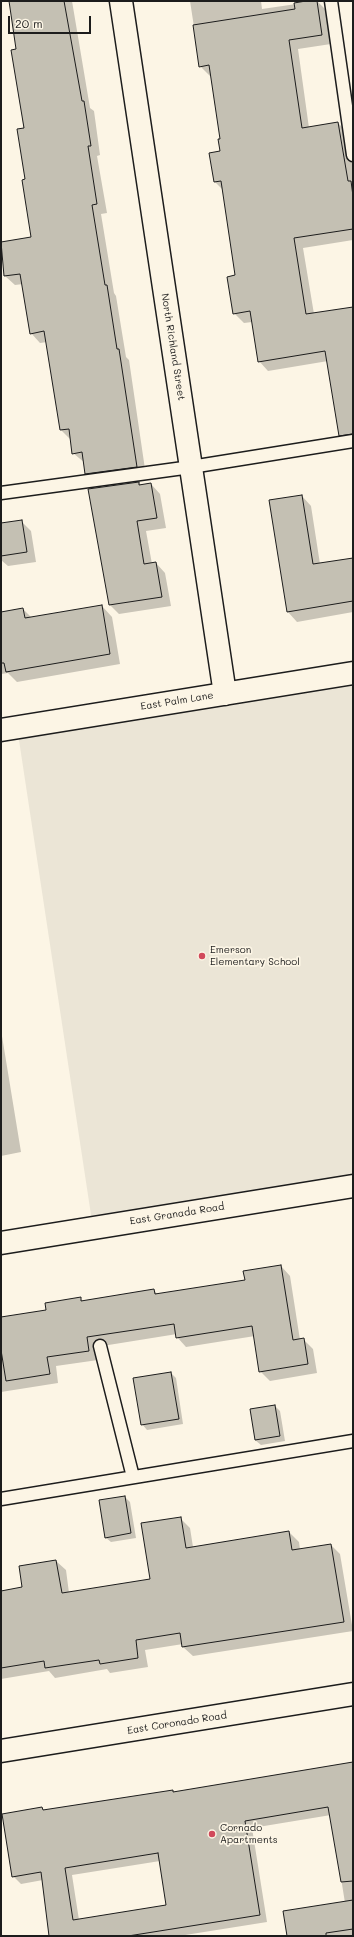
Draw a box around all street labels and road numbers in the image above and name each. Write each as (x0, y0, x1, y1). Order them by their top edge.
street label: North Richland Street (159, 293, 187, 401)
street label: East Palm Lane (140, 689, 214, 713)
street label: East Granada Road (129, 1201, 225, 1227)
street label: East Coronado Road (126, 1709, 228, 1737)

